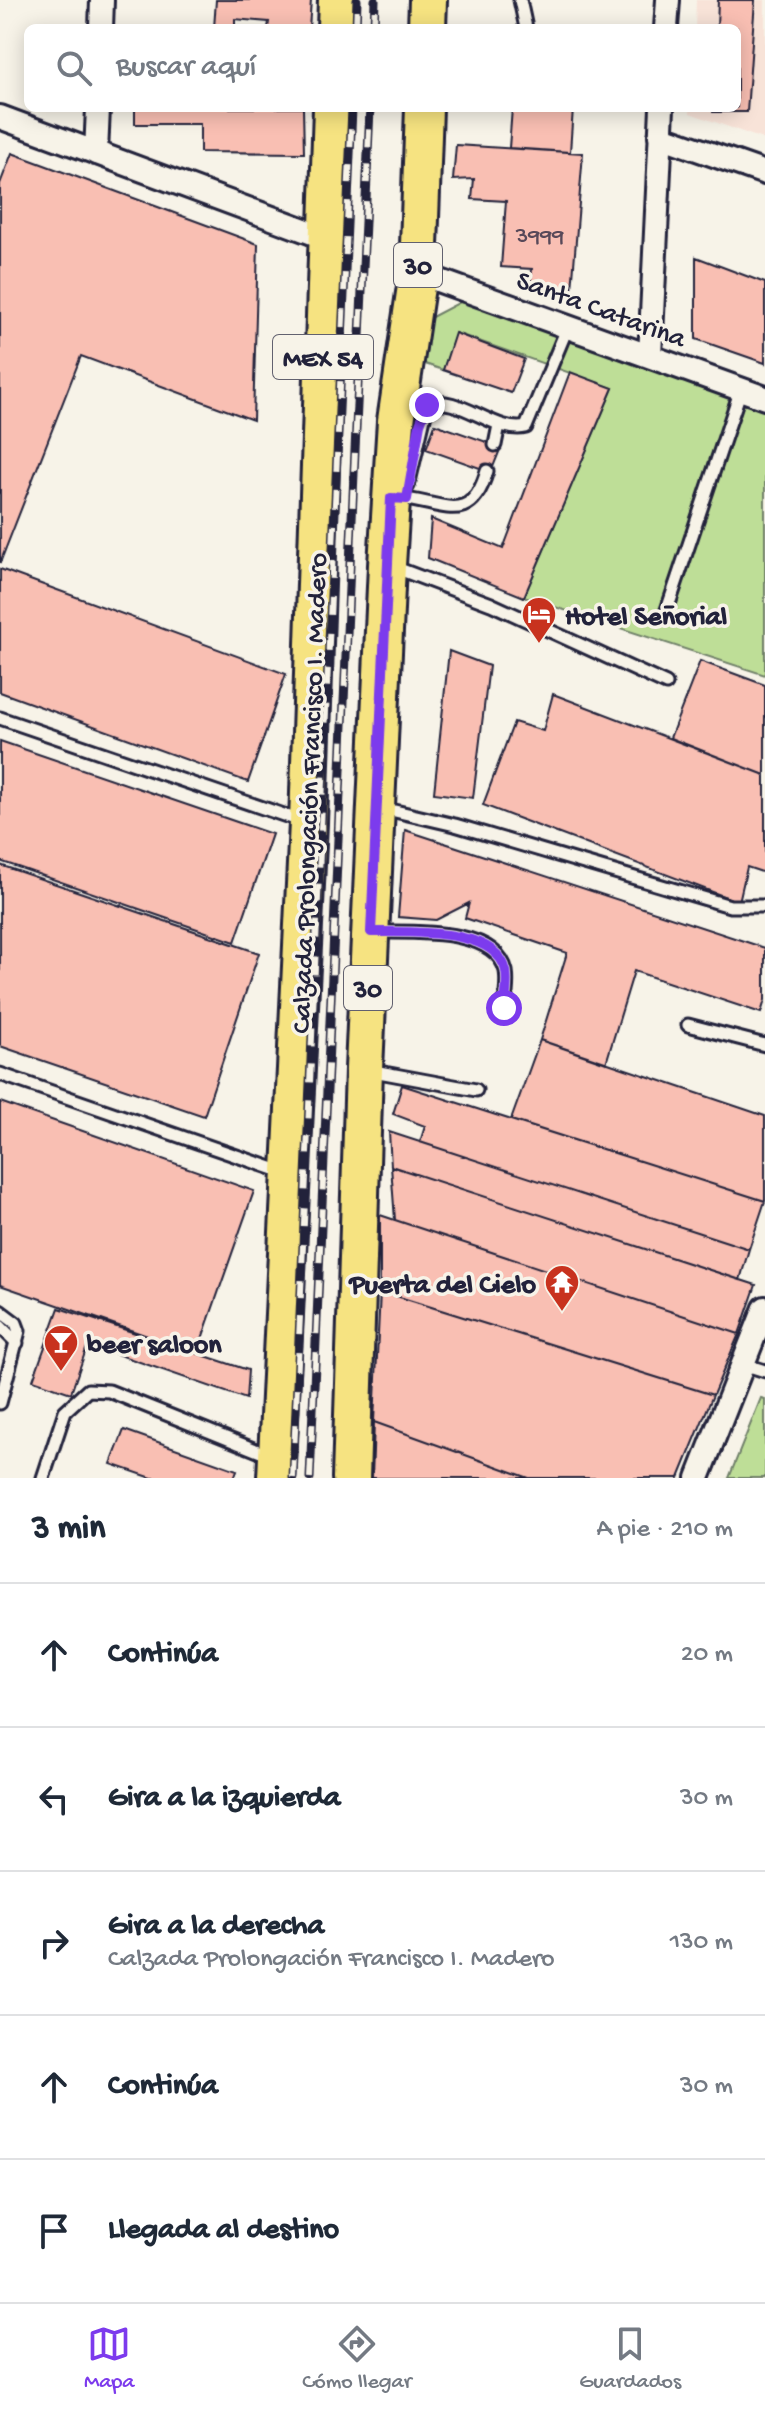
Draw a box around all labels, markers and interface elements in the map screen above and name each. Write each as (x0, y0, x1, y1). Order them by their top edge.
search box (24, 24, 741, 112)
icon: search (52, 46, 96, 90)
text: Buscar aquí (116, 51, 256, 86)
house number: 3999 (515, 223, 564, 252)
road number: 30 (394, 243, 442, 287)
street label: Santa Catarina (511, 265, 691, 358)
road number: MEX 54 (273, 335, 373, 379)
route end (409, 387, 445, 423)
street label: Calzada Prolongación Francisco I. Madero (287, 552, 336, 1034)
hotel icon: Hotel Señorial (520, 595, 558, 645)
place label: Hotel Señorial (565, 602, 727, 635)
road number: 30 (344, 966, 392, 1010)
route start (486, 990, 522, 1026)
temple icon: Puerta del Cielo (543, 1263, 581, 1313)
place label: Puerta del Cielo (347, 1270, 536, 1303)
bar icon: beer saloon (42, 1323, 80, 1373)
place label: beer saloon (86, 1330, 222, 1363)
text: 3 min (32, 1510, 105, 1550)
text: A pie · 210 m (597, 1515, 733, 1546)
icon: ahead (32, 1633, 76, 1677)
text: Continúa (108, 1638, 218, 1673)
text: 20 m (681, 1640, 733, 1671)
icon: left (32, 1777, 76, 1821)
text: Gira a la izquierda (108, 1782, 341, 1817)
text: 30 m (680, 1784, 733, 1815)
text: Gira a la derecha (108, 1910, 324, 1945)
icon: right (32, 1921, 76, 1965)
text: 130 m (670, 1928, 733, 1959)
text: Calzada Prolongación Francisco I. Madero (108, 1945, 555, 1976)
icon: ahead (32, 2065, 76, 2109)
text: Continúa (108, 2070, 218, 2105)
text: 30 m (680, 2072, 733, 2103)
icon: arrive (32, 2209, 76, 2253)
text: Llegada al destino (108, 2214, 339, 2249)
tab: Mapa (84, 2322, 134, 2396)
tab: Cómo llegar (302, 2322, 411, 2396)
tab: Guardados (579, 2322, 681, 2396)

